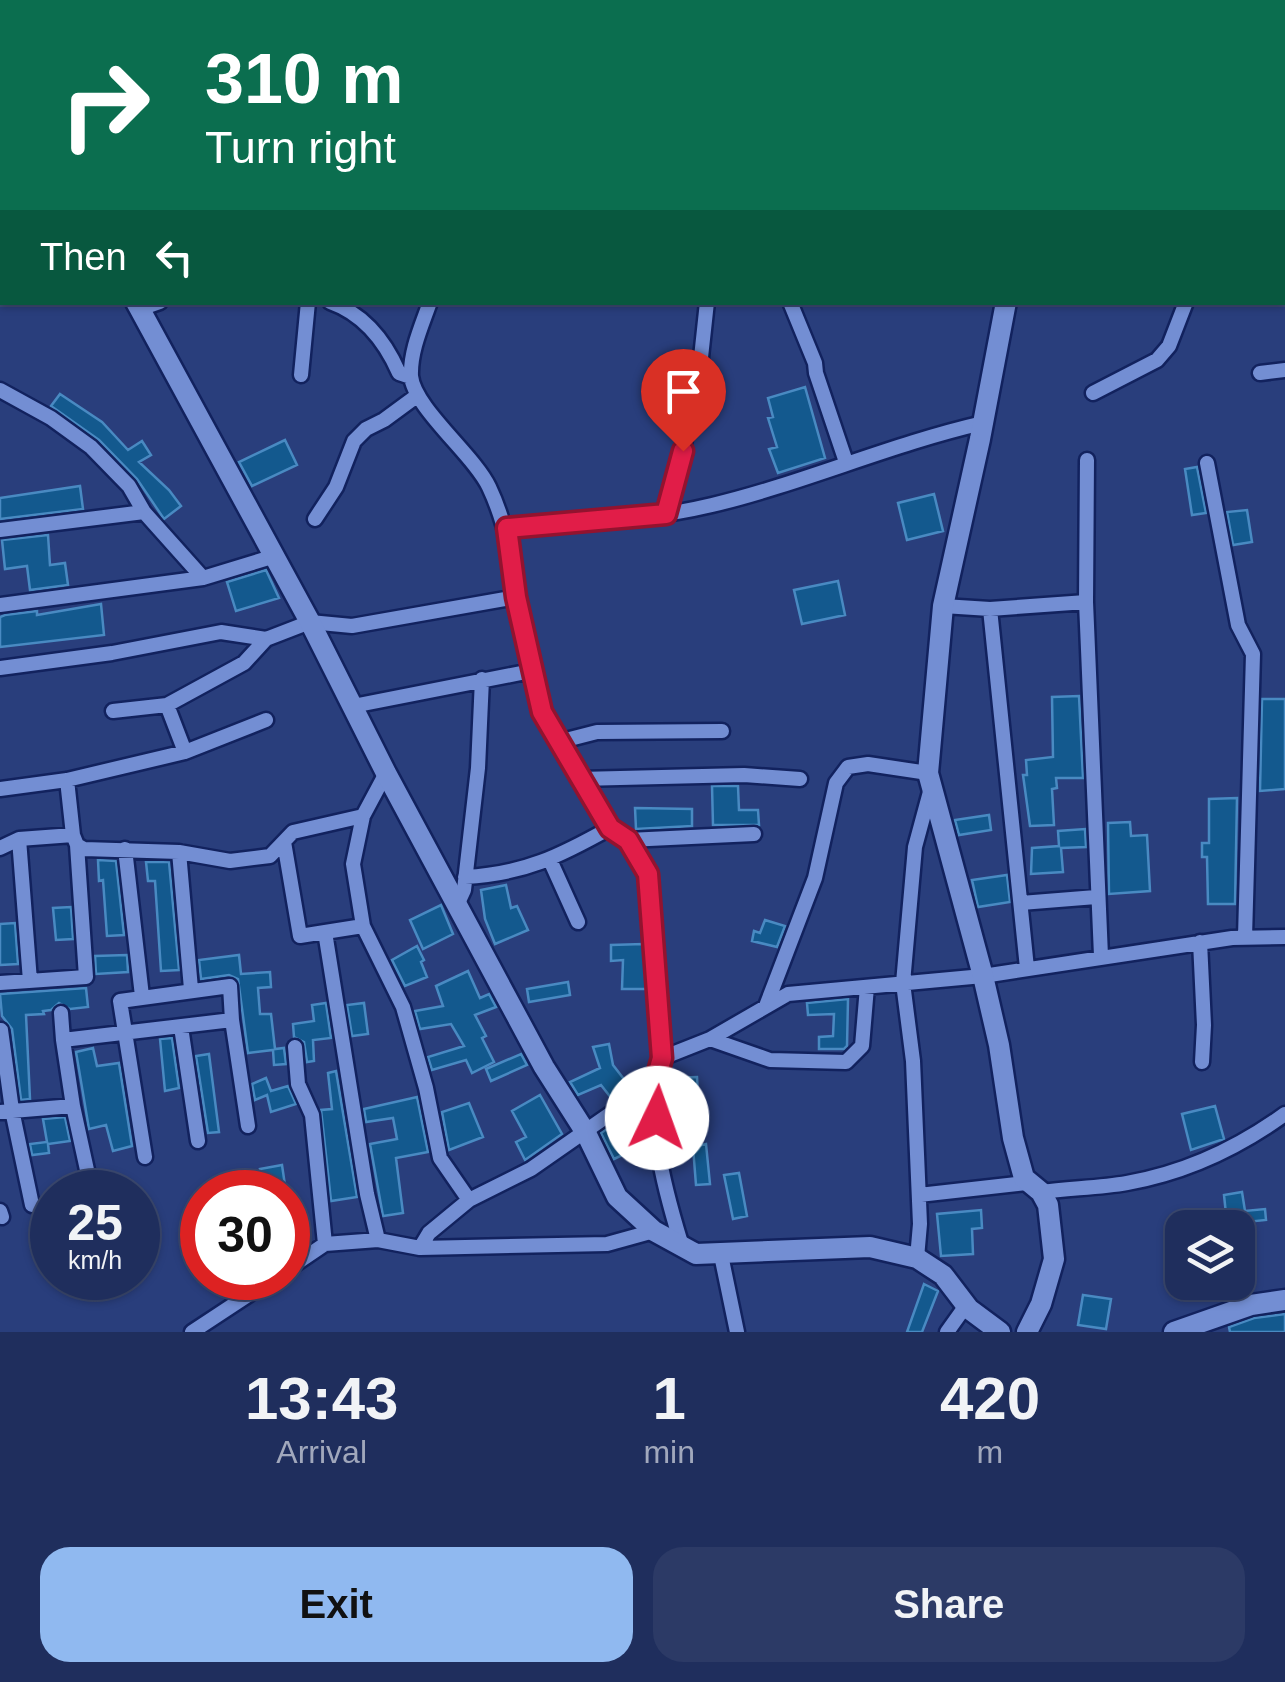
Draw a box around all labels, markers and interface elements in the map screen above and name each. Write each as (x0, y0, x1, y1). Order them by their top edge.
icon: right (40, 40, 170, 170)
text: 310 m (205, 40, 403, 118)
text: Turn right (205, 122, 396, 173)
icon: left (147, 230, 202, 285)
text: Then (40, 236, 127, 278)
pin (641, 349, 726, 452)
icon: arrive (656, 364, 711, 419)
position arrow (605, 1066, 709, 1170)
speed limit sign: 30 (180, 1170, 310, 1300)
text: 25 (67, 1195, 123, 1251)
map controls (1165, 1210, 1255, 1300)
button: layers (1165, 1210, 1255, 1300)
text: km/h (68, 1246, 122, 1274)
text: 13:43 (245, 1365, 398, 1432)
text: 1 (652, 1365, 686, 1432)
text: 420 (940, 1365, 1040, 1432)
text: Arrival (276, 1434, 367, 1470)
text: min (643, 1434, 695, 1470)
text: m (977, 1434, 1003, 1470)
button: Exit (40, 1547, 633, 1662)
button: Share (653, 1547, 1245, 1662)

